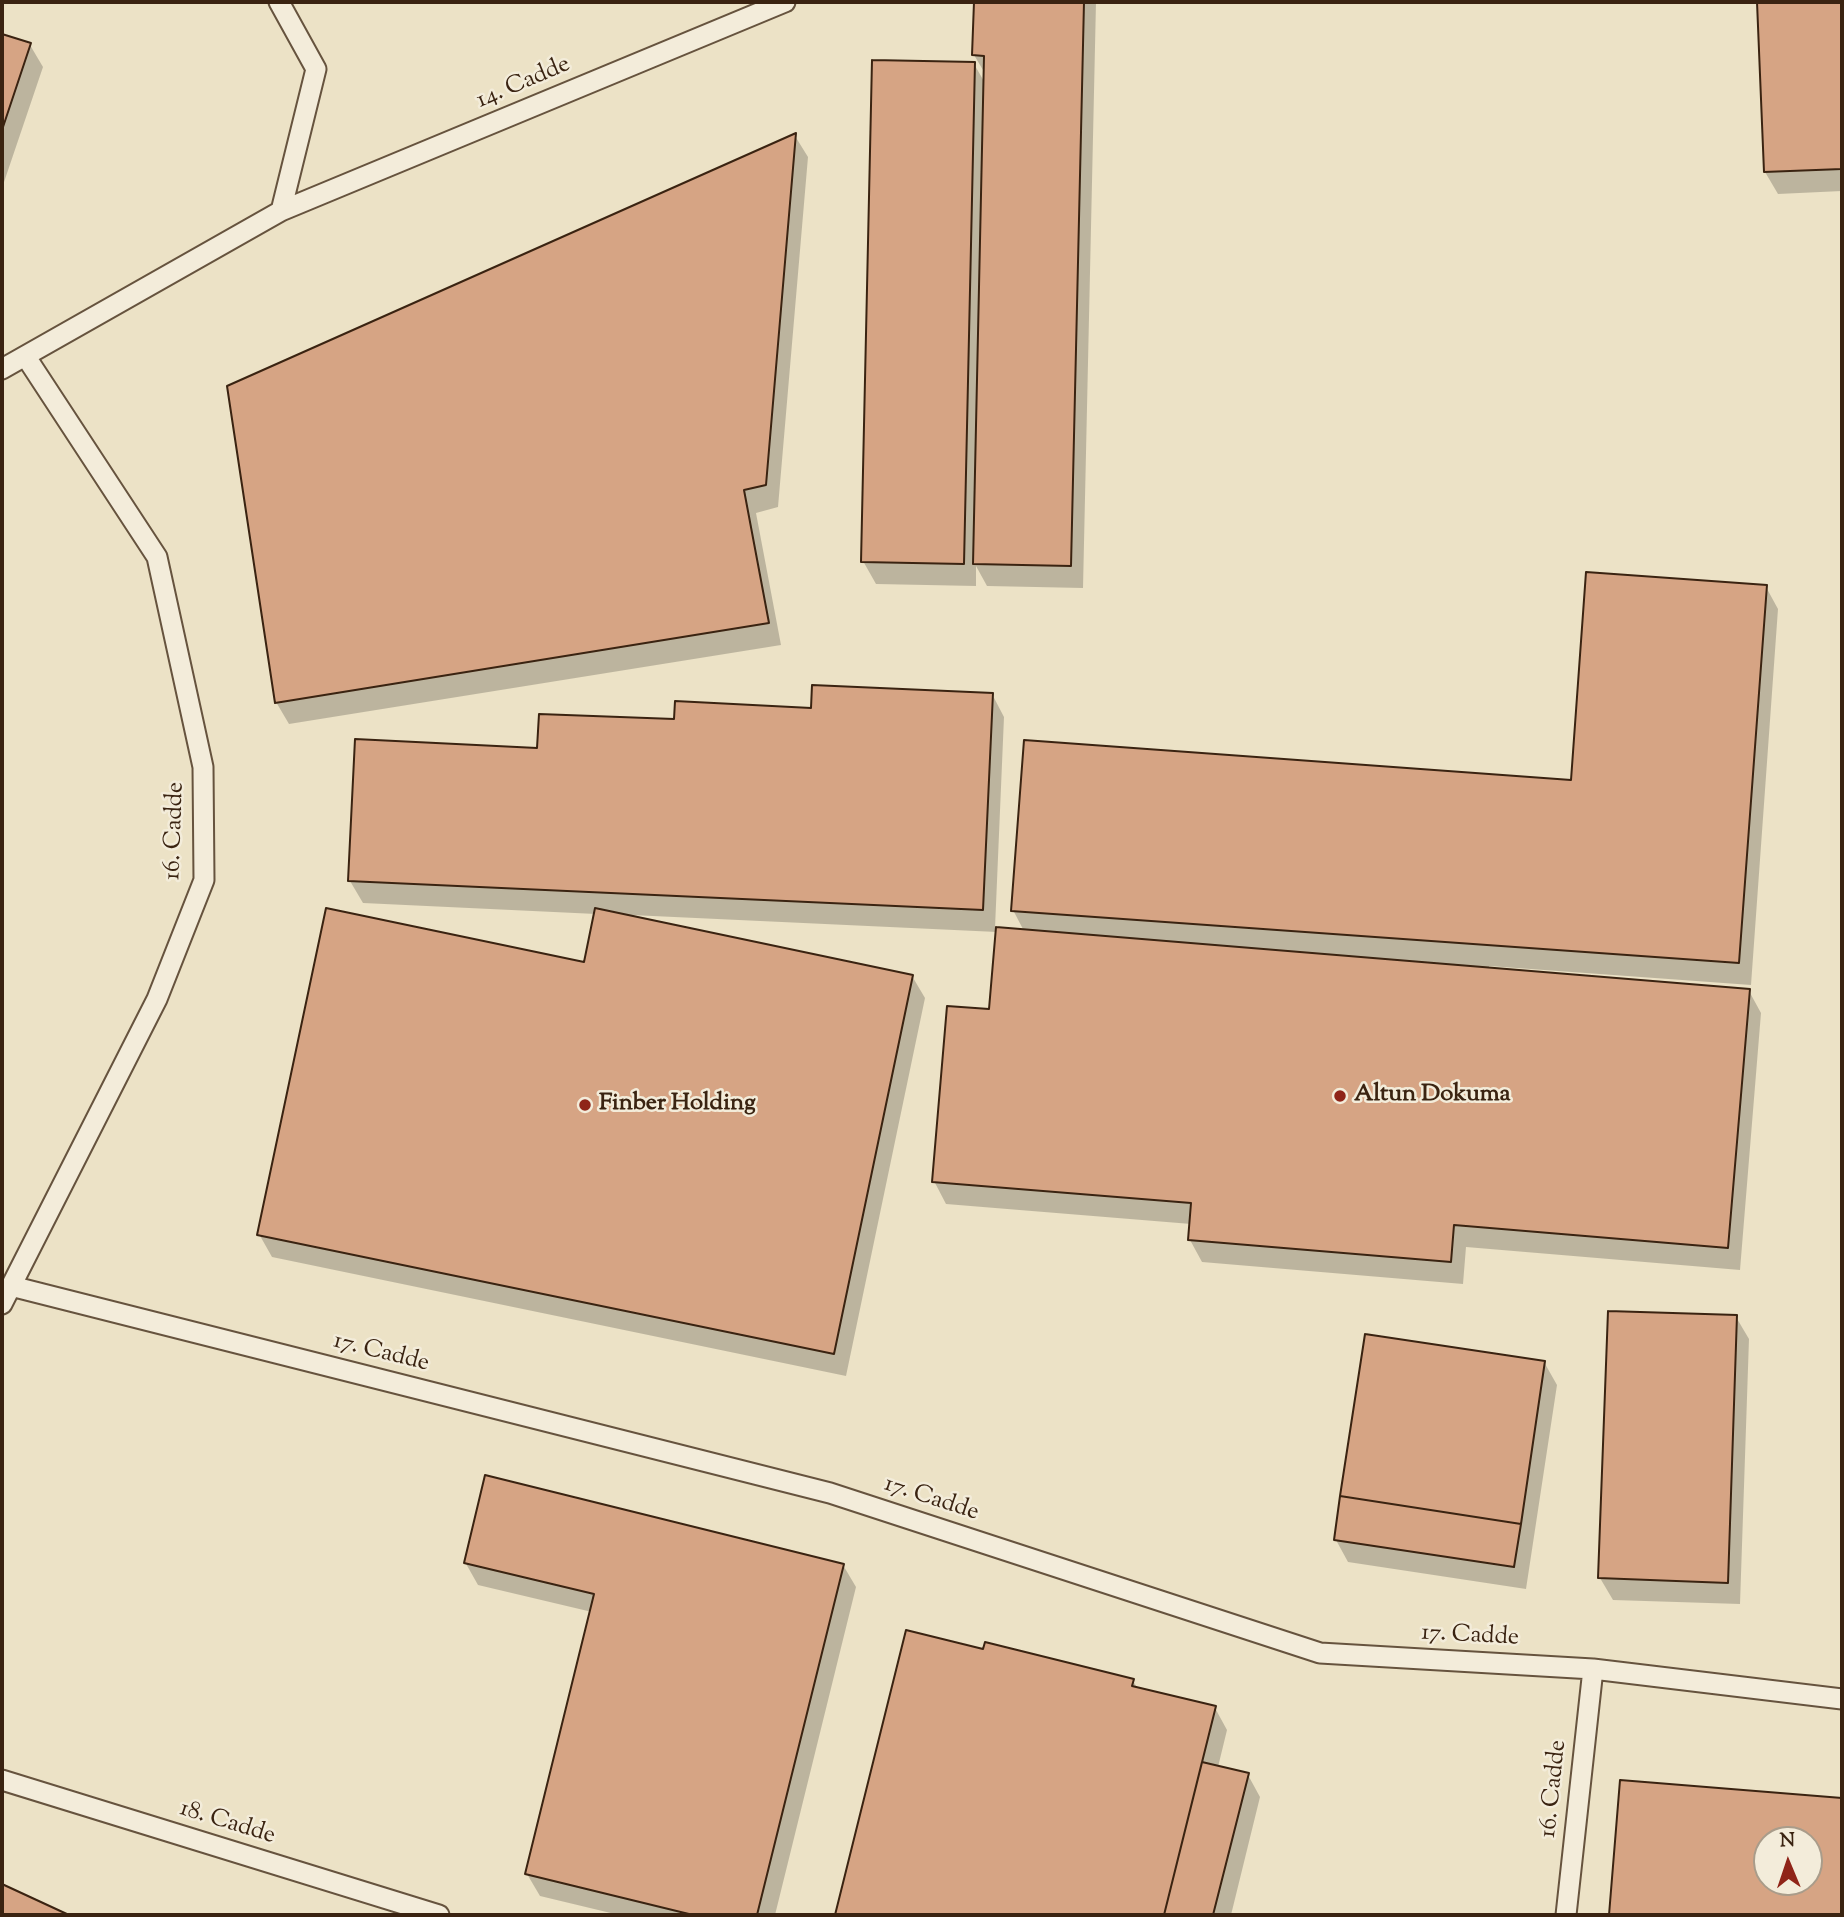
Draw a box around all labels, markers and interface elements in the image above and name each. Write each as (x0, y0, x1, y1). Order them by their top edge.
street label: 14. Cadde (473, 51, 575, 117)
street label: 16. Cadde (160, 781, 192, 881)
place label: Altun Dokuma (1354, 1082, 1511, 1110)
marker: Altun Dokuma (1332, 1088, 1348, 1104)
place label: Finber Holding (599, 1091, 756, 1119)
marker: Finber Holding (577, 1097, 593, 1113)
street label: 17. Cadde (330, 1328, 432, 1380)
street label: 17. Cadde (880, 1471, 982, 1529)
street label: 17. Cadde (1420, 1620, 1520, 1654)
street label: 16. Cadde (1536, 1739, 1574, 1839)
street label: 18. Cadde (176, 1796, 278, 1852)
north arrow (1753, 1826, 1823, 1896)
text: N (1779, 1828, 1795, 1855)

